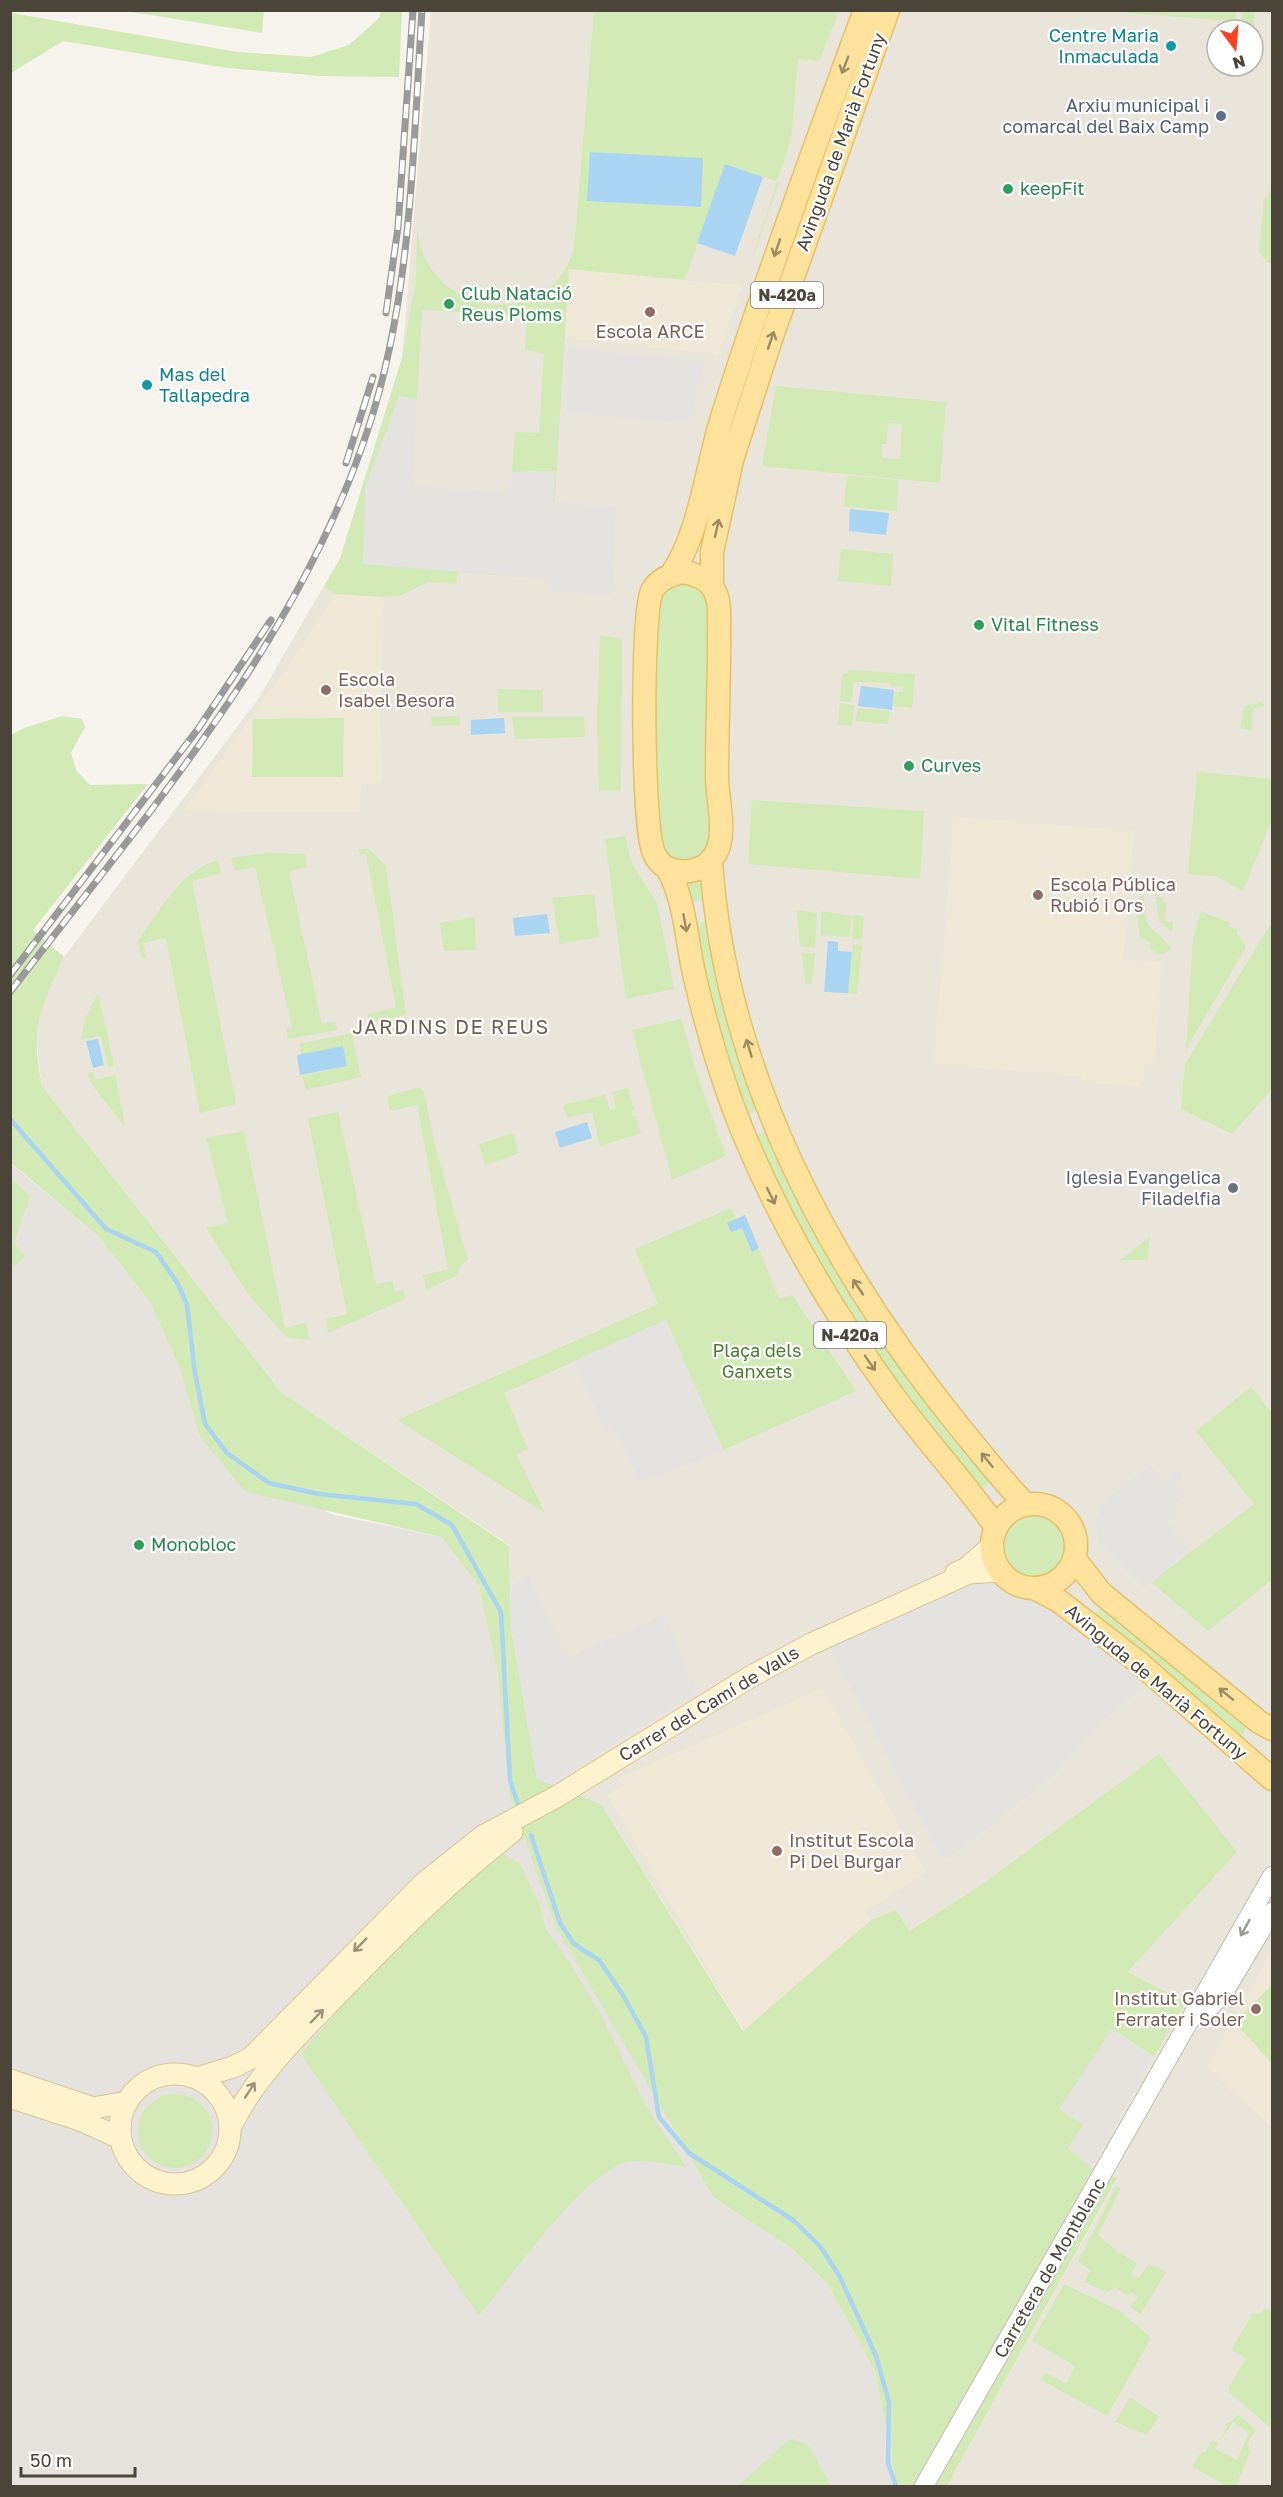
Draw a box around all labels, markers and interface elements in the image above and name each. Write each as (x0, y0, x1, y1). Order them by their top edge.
north arrow (1205, 18, 1265, 78)
place label: Centre Maria Inmaculada (1049, 24, 1159, 67)
street label: Avinguda de Marià Fortuny (790, 30, 890, 254)
marker: Centre Maria Inmaculada (1164, 39, 1178, 53)
text: N (1231, 51, 1248, 74)
one-way arrow (838, 55, 849, 74)
place label: Arxiu municipal i comarcal del Baix Camp (1003, 94, 1209, 137)
marker: Arxiu municipal i comarcal del Baix Camp (1214, 109, 1228, 123)
place label: keepFit (1020, 177, 1085, 199)
marker: keepFit (1001, 182, 1015, 196)
one-way arrow (771, 238, 782, 257)
place label: Club Natació Reus Ploms (461, 282, 572, 325)
road number: N-420a (751, 282, 823, 308)
marker: Club Natació Reus Ploms (442, 297, 456, 311)
marker: Escola ARCE (643, 305, 657, 319)
place label: Escola ARCE (595, 320, 705, 342)
one-way arrow (766, 331, 777, 350)
place label: Mas del Tallapedra (159, 363, 250, 406)
marker: Mas del Tallapedra (140, 378, 154, 392)
one-way arrow (712, 518, 723, 538)
place label: Vital Fitness (991, 613, 1099, 635)
marker: Vital Fitness (972, 618, 986, 632)
place label: Escola Isabel Besora (338, 668, 455, 711)
marker: Escola Isabel Besora (319, 683, 333, 697)
place label: Curves (921, 754, 981, 776)
marker: Curves (902, 759, 916, 773)
place label: Escola Pública Rubió i Ors (1050, 873, 1176, 916)
marker: Escola Pública Rubió i Ors (1031, 888, 1045, 902)
one-way arrow (680, 913, 691, 933)
district label: JARDINS DE REUS (352, 1014, 550, 1038)
one-way arrow (742, 1039, 753, 1058)
place label: Iglesia Evangelica Filadelfia (1066, 1166, 1221, 1209)
marker: Iglesia Evangelica Filadelfia (1226, 1181, 1240, 1195)
one-way arrow (766, 1187, 777, 1205)
one-way arrow (852, 1279, 864, 1296)
road number: N-420a (814, 1322, 886, 1348)
park label: Plaça dels Ganxets (712, 1339, 802, 1382)
one-way arrow (864, 1355, 876, 1371)
one-way arrow (980, 1452, 993, 1468)
place label: Monobloc (151, 1533, 237, 1555)
marker: Monobloc (132, 1538, 146, 1552)
street label: Avinguda de Marià Fortuny (1061, 1599, 1252, 1764)
street label: Carrer del Camí de Valls (615, 1641, 802, 1766)
one-way arrow (1218, 1688, 1234, 1701)
place label: Institut Escola Pi Del Burgar (789, 1829, 914, 1872)
marker: Institut Escola Pi Del Burgar (770, 1844, 784, 1858)
one-way arrow (1239, 1919, 1251, 1936)
one-way arrow (353, 1938, 368, 1953)
place label: Institut Gabriel Ferrater i Soler (1114, 1987, 1244, 2030)
marker: Institut Gabriel Ferrater i Soler (1249, 2002, 1263, 2016)
one-way arrow (310, 2009, 324, 2024)
one-way arrow (244, 2082, 257, 2099)
street label: Carretera de Montblanc (989, 2173, 1110, 2361)
scale bar (21, 2440, 135, 2478)
text: 50 m (30, 2449, 72, 2471)

